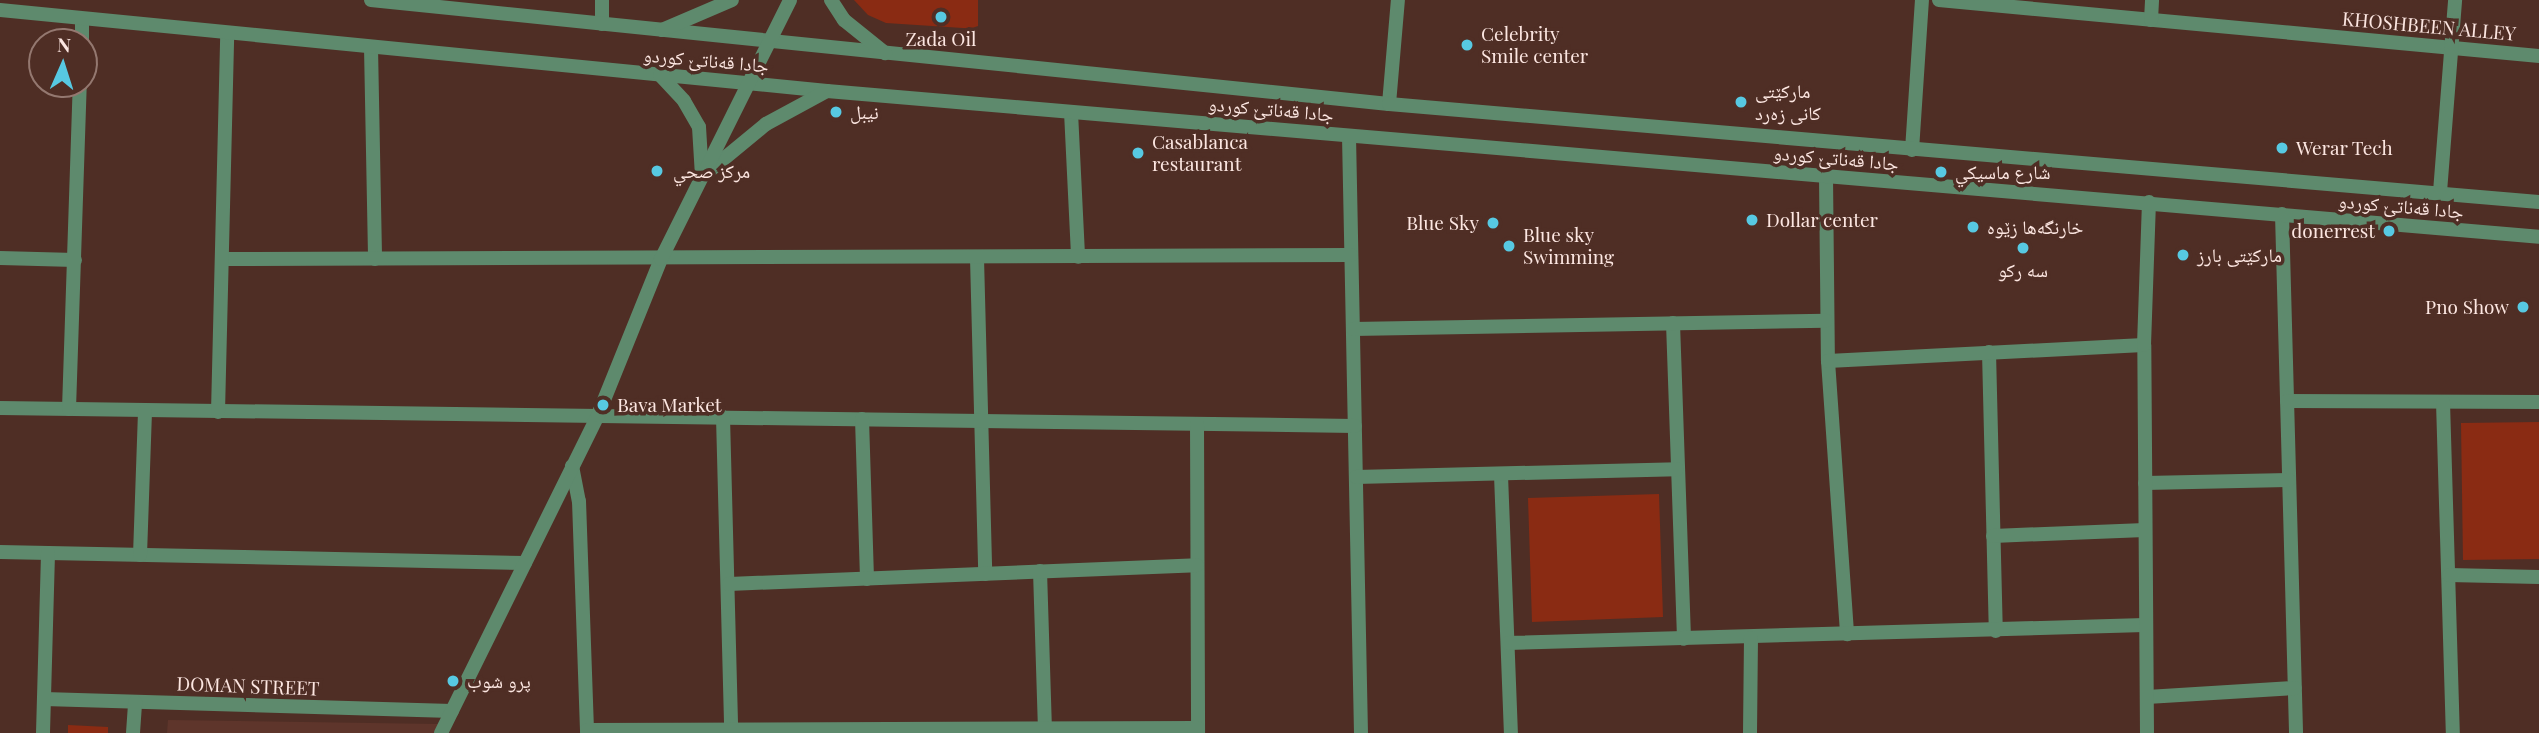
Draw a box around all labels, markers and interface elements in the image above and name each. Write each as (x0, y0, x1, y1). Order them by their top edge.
street label: KHOSHBEEN ALLEY (2341, 7, 2517, 45)
marker: Zada Oil (933, 9, 949, 25)
place label: Celebrity Smile center (1481, 23, 1588, 67)
north arrow (28, 28, 98, 98)
place label: Zada Oil (905, 28, 977, 50)
text: N (56, 31, 72, 57)
marker: Celebrity Smile center (1459, 37, 1475, 53)
street label: جادا قەناتێ کوردو (642, 43, 770, 77)
place label: مارکێتی کانی زەرد (1755, 80, 1821, 124)
street label: جادا قەناتێ کوردو (1207, 92, 1335, 126)
marker: مارکێتی کانی زەرد (1733, 94, 1749, 110)
place label: نيبل (850, 101, 879, 123)
marker: نيبل (828, 104, 844, 120)
place label: Casablanca restaurant (1152, 131, 1248, 175)
place label: Werar Tech (2296, 137, 2394, 159)
marker: Werar Tech (2274, 140, 2290, 156)
street label: جادا قەناتێ کوردو (1772, 141, 1900, 175)
marker: Casablanca restaurant (1130, 145, 1146, 161)
place label: مركز صحي (673, 160, 750, 182)
marker: مركز صحي (647, 161, 667, 181)
place label: شارع ماسيكي (1955, 161, 2050, 183)
marker: شارع ماسيكي (1933, 164, 1949, 180)
street label: جادا قەناتێ کوردو (2337, 189, 2465, 223)
place label: Dollar center (1766, 209, 1878, 231)
place label: Blue Sky (1406, 212, 1479, 234)
marker: Dollar center (1744, 212, 1760, 228)
marker: Blue Sky (1485, 215, 1501, 231)
place label: خارنگەها زێوە (1987, 216, 2083, 238)
marker: خارنگەها زێوە (1965, 219, 1981, 235)
place label: donerrest (2291, 220, 2375, 242)
marker: donerrest (2381, 223, 2397, 239)
place label: Blue sky Swimming (1523, 224, 1614, 268)
marker: Blue sky Swimming (1501, 238, 1517, 254)
marker: سه ركو (2015, 240, 2031, 256)
place label: مارکێتی بارز (2197, 244, 2282, 266)
marker: مارکێتی بارز (2175, 247, 2191, 263)
place label: سه ركو (1998, 259, 2048, 281)
place label: Pno Show (2425, 296, 2509, 318)
marker: Pno Show (2515, 299, 2531, 315)
place label: Bava Market (617, 394, 722, 416)
marker: Bava Market (595, 397, 611, 413)
place label: پرو شوب (467, 670, 531, 692)
street label: DOMAN STREET (176, 672, 320, 700)
marker: پرو شوب (445, 673, 461, 689)

